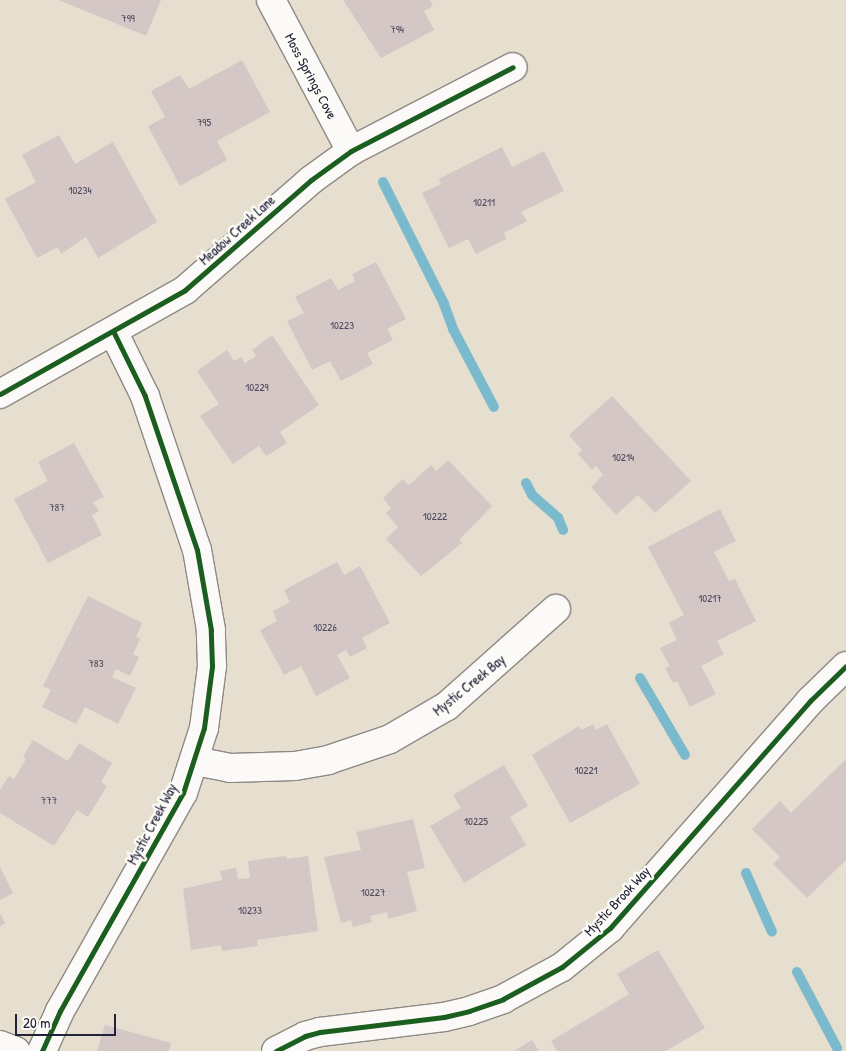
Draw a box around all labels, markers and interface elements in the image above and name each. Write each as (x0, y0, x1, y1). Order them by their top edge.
house number: 799 (121, 11, 135, 25)
house number: 794 (390, 22, 404, 36)
street label: Moss Springs Cove (281, 30, 341, 122)
house number: 795 (197, 115, 211, 129)
house number: 10234 (68, 183, 92, 197)
street label: Meadow Creek Lane (196, 192, 278, 268)
house number: 10211 (473, 195, 495, 209)
house number: 10223 (330, 318, 354, 332)
house number: 10229 (245, 380, 269, 394)
house number: 10214 (612, 450, 634, 464)
house number: 787 (49, 500, 65, 514)
house number: 10222 (423, 509, 447, 523)
house number: 10217 (698, 591, 722, 605)
house number: 10226 (313, 620, 337, 634)
street label: Mystic Creek Bay (430, 651, 508, 719)
house number: 783 (88, 656, 104, 670)
house number: 10221 (574, 763, 598, 777)
street label: Mystic Creek Way (124, 781, 180, 867)
house number: 777 (41, 793, 57, 807)
house number: 10225 (464, 814, 488, 828)
street label: Mystic Brook Way (580, 863, 654, 939)
house number: 10227 (361, 885, 385, 899)
house number: 10233 (238, 903, 262, 917)
scale bar (18, 1004, 119, 1036)
text: 20 m (23, 1012, 50, 1033)

